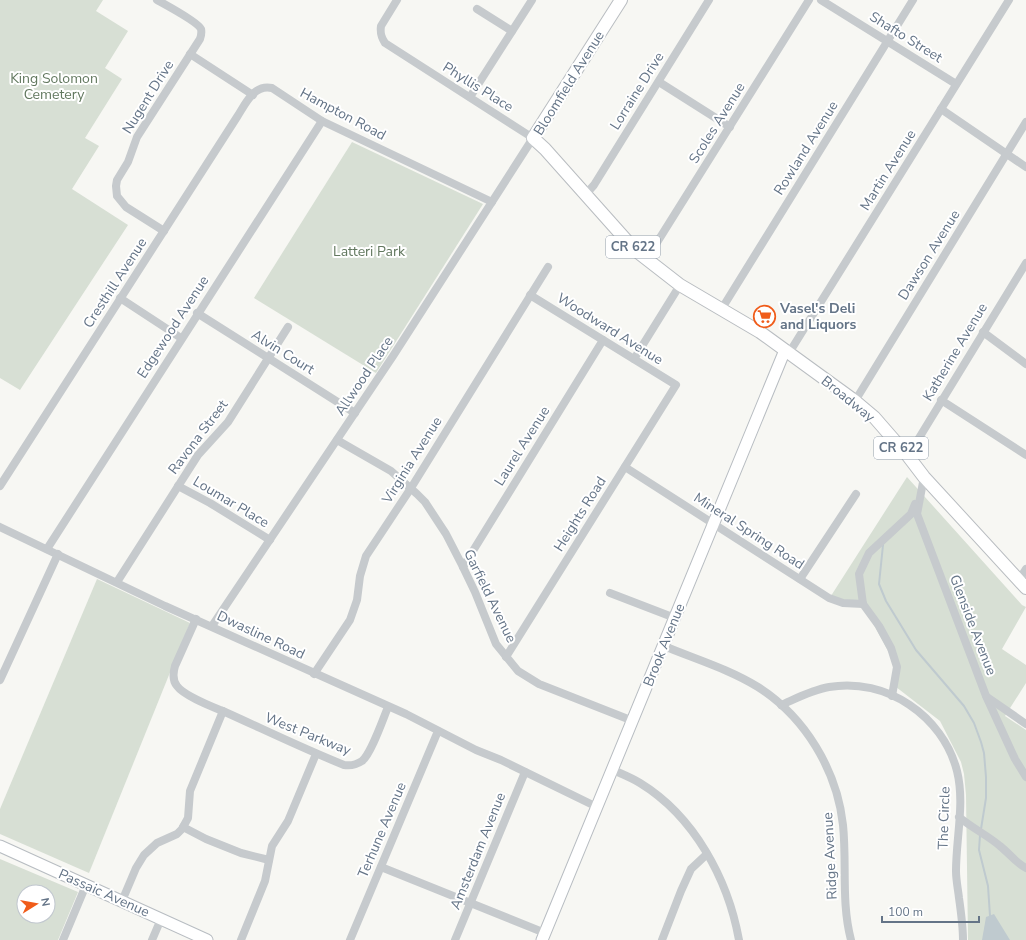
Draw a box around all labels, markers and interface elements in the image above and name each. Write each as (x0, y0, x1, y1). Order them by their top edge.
street label: Shafto Street (866, 7, 946, 67)
street label: Bloomfield Avenue (529, 27, 609, 139)
street label: Lorraine Drive (606, 49, 668, 133)
street label: Nugent Drive (118, 57, 178, 137)
street label: Phyllis Place (439, 58, 517, 116)
park label: King Solomon Cemetery (10, 69, 98, 104)
street label: Scoles Avenue (685, 79, 749, 167)
street label: Hampton Road (297, 83, 389, 145)
street label: Rowland Avenue (769, 97, 843, 199)
street label: Martin Avenue (856, 126, 920, 214)
street label: Dawson Avenue (894, 206, 964, 304)
street label: Cresthill Avenue (79, 234, 151, 332)
road number: CR 622 (606, 236, 660, 258)
park label: Latteri Park (333, 242, 406, 261)
street label: Edgewood Avenue (133, 272, 213, 382)
street label: Woodward Avenue (553, 289, 667, 369)
place label: Vasel's Deli and Liquors (779, 299, 856, 334)
street label: Katherine Avenue (918, 299, 992, 405)
supermarket icon: Vasel's Deli and Liquors (751, 303, 777, 329)
street label: Alvin Court (248, 325, 318, 379)
street label: Allwood Place (331, 333, 397, 419)
street label: Broadway (817, 371, 879, 427)
street label: Ravona Street (164, 396, 232, 478)
street label: Laurel Avenue (490, 403, 554, 489)
street label: Virginia Avenue (377, 413, 446, 508)
road number: CR 622 (874, 437, 928, 459)
street label: Loumar Place (190, 472, 272, 532)
street label: Heights Road (549, 473, 611, 555)
street label: Mineral Spring Road (690, 488, 808, 574)
street label: Garfield Avenue (459, 546, 521, 646)
street label: Glenside Avenue (945, 572, 1001, 678)
street label: Brook Avenue (639, 601, 689, 689)
street label: Dwasline Road (214, 606, 308, 664)
street label: West Parkway (262, 708, 355, 760)
street label: Terhune Avenue (353, 779, 411, 881)
street label: The Circle (933, 786, 955, 850)
street label: Amsterdam Avenue (446, 790, 510, 912)
street label: Ridge Avenue (818, 812, 842, 900)
street label: Passaic Avenue (55, 864, 153, 922)
north arrow (16, 884, 56, 924)
text: N (37, 897, 53, 908)
scale bar (882, 898, 979, 924)
text: 100 m (888, 904, 923, 920)

